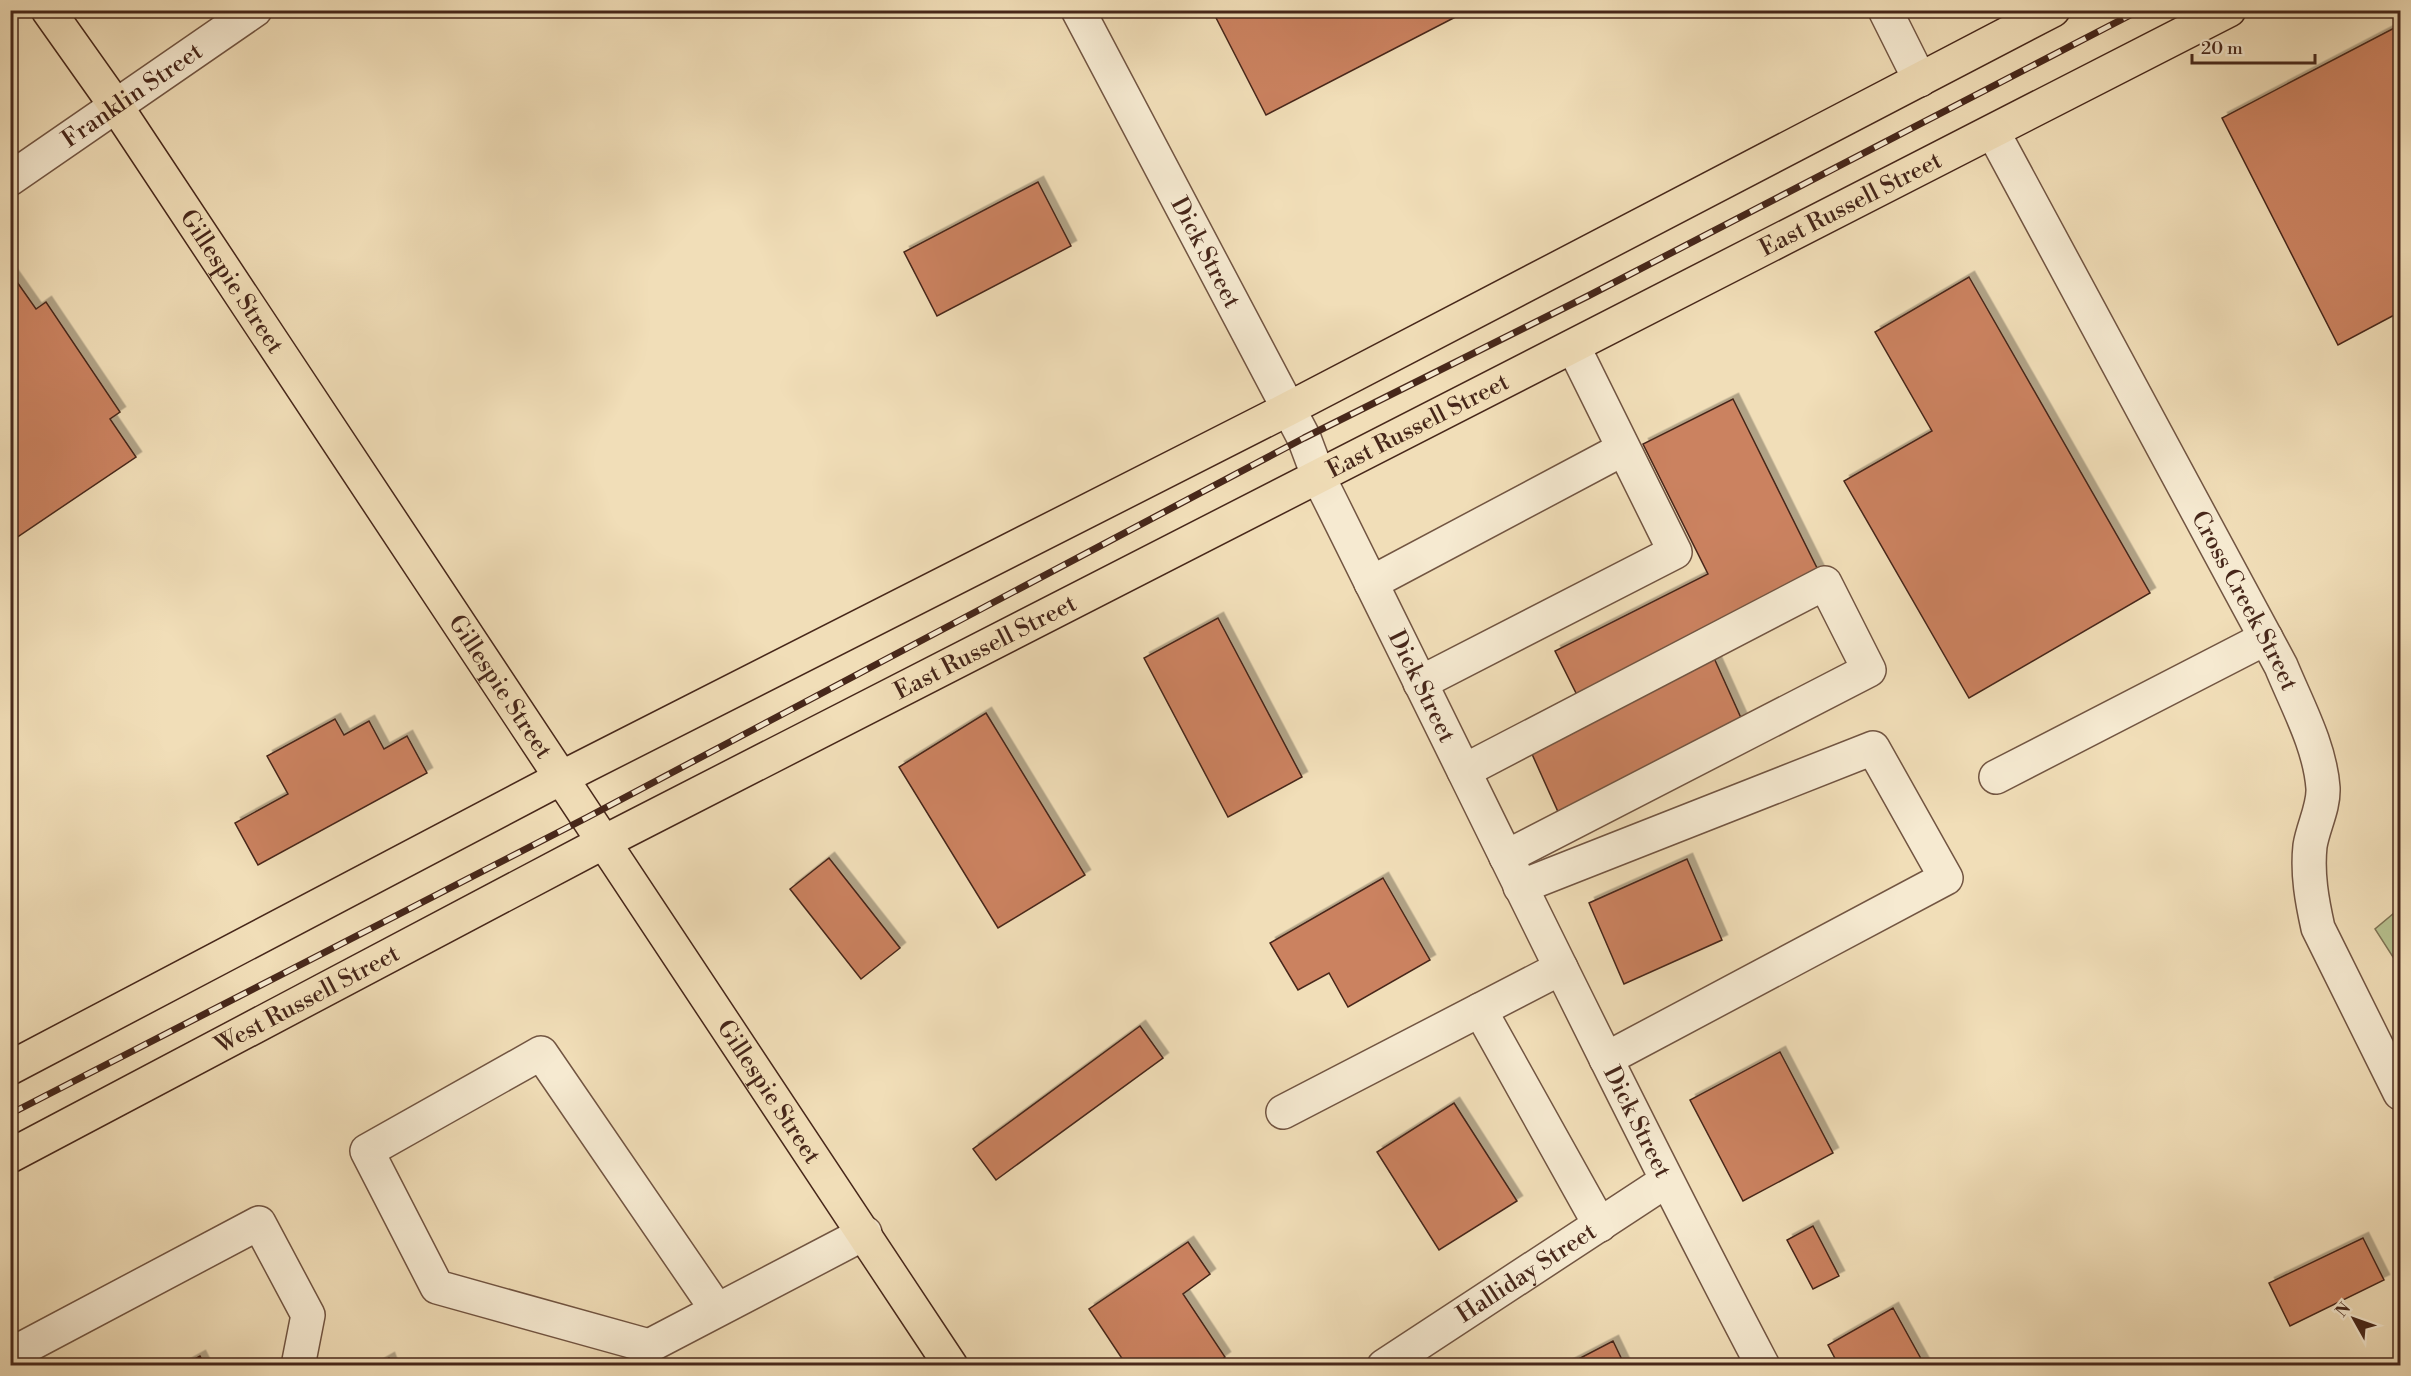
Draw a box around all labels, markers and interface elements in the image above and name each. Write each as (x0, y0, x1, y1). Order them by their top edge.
scale bar (2192, 27, 2315, 65)
street label: Franklin Street (56, 37, 209, 155)
text: 20 m (2201, 37, 2243, 60)
street label: East Russell Street (1755, 145, 1947, 264)
street label: Dick Street (1163, 192, 1247, 314)
street label: Gillespie Street (173, 204, 290, 360)
street label: East Russell Street (1322, 367, 1515, 485)
street label: Cross Creek Street (2184, 506, 2304, 696)
street label: East Russell Street (889, 588, 1082, 707)
street label: Gillespie Street (441, 609, 559, 765)
street label: Dick Street (1381, 625, 1462, 748)
street label: West Russell Street (209, 939, 405, 1061)
street label: Gillespie Street (710, 1014, 827, 1170)
street label: Dick Street (1596, 1061, 1678, 1184)
street label: Halliday Street (1451, 1217, 1603, 1330)
north arrow (2324, 1289, 2384, 1349)
text: N (2332, 1298, 2355, 1321)

